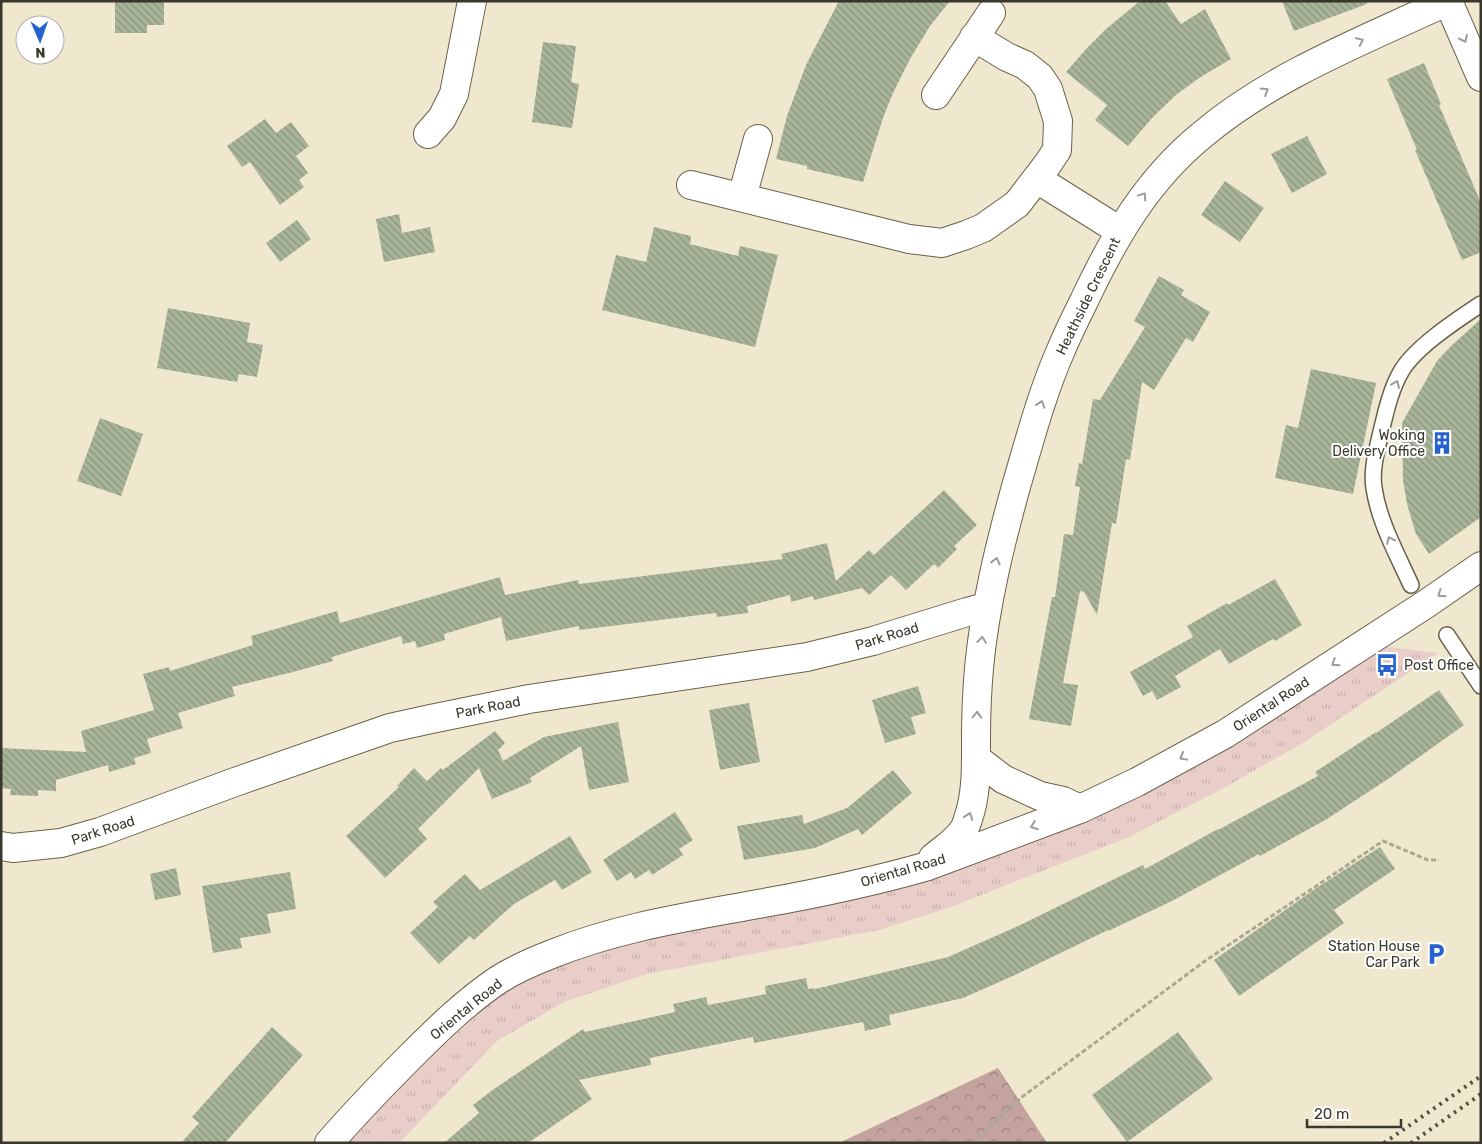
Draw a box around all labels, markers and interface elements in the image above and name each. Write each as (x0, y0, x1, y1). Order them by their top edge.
north arrow (15, 15, 65, 65)
one-way arrow (1458, 34, 1469, 43)
one-way arrow (1355, 37, 1364, 48)
text: N (35, 44, 46, 61)
one-way arrow (1260, 87, 1269, 97)
one-way arrow (1137, 193, 1146, 202)
street label: Heathside Crescent (1053, 234, 1124, 358)
one-way arrow (1390, 380, 1400, 389)
one-way arrow (1035, 401, 1045, 409)
place label: Woking Delivery Office (1332, 427, 1425, 460)
building icon: Woking Delivery Office (1429, 430, 1455, 456)
one-way arrow (1386, 536, 1397, 545)
one-way arrow (991, 557, 1001, 565)
one-way arrow (1437, 588, 1447, 597)
street label: Park Road (853, 619, 921, 654)
one-way arrow (976, 636, 987, 644)
bus stop icon: Post Office (1374, 652, 1400, 678)
one-way arrow (1332, 657, 1341, 666)
place label: Post Office (1404, 657, 1474, 674)
street label: Oriental Road (1230, 673, 1313, 735)
street label: Park Road (454, 693, 522, 722)
one-way arrow (972, 711, 982, 719)
one-way arrow (1179, 751, 1188, 761)
street label: Park Road (69, 812, 137, 849)
one-way arrow (963, 812, 973, 820)
one-way arrow (1031, 820, 1039, 830)
street label: Oriental Road (859, 850, 948, 891)
place label: Station House Car Park (1328, 938, 1421, 971)
parking icon: Station House Car Park (1423, 941, 1449, 967)
street label: Oriental Road (427, 975, 506, 1044)
scale bar (1307, 1096, 1401, 1128)
text: 20 m (1314, 1105, 1349, 1123)

